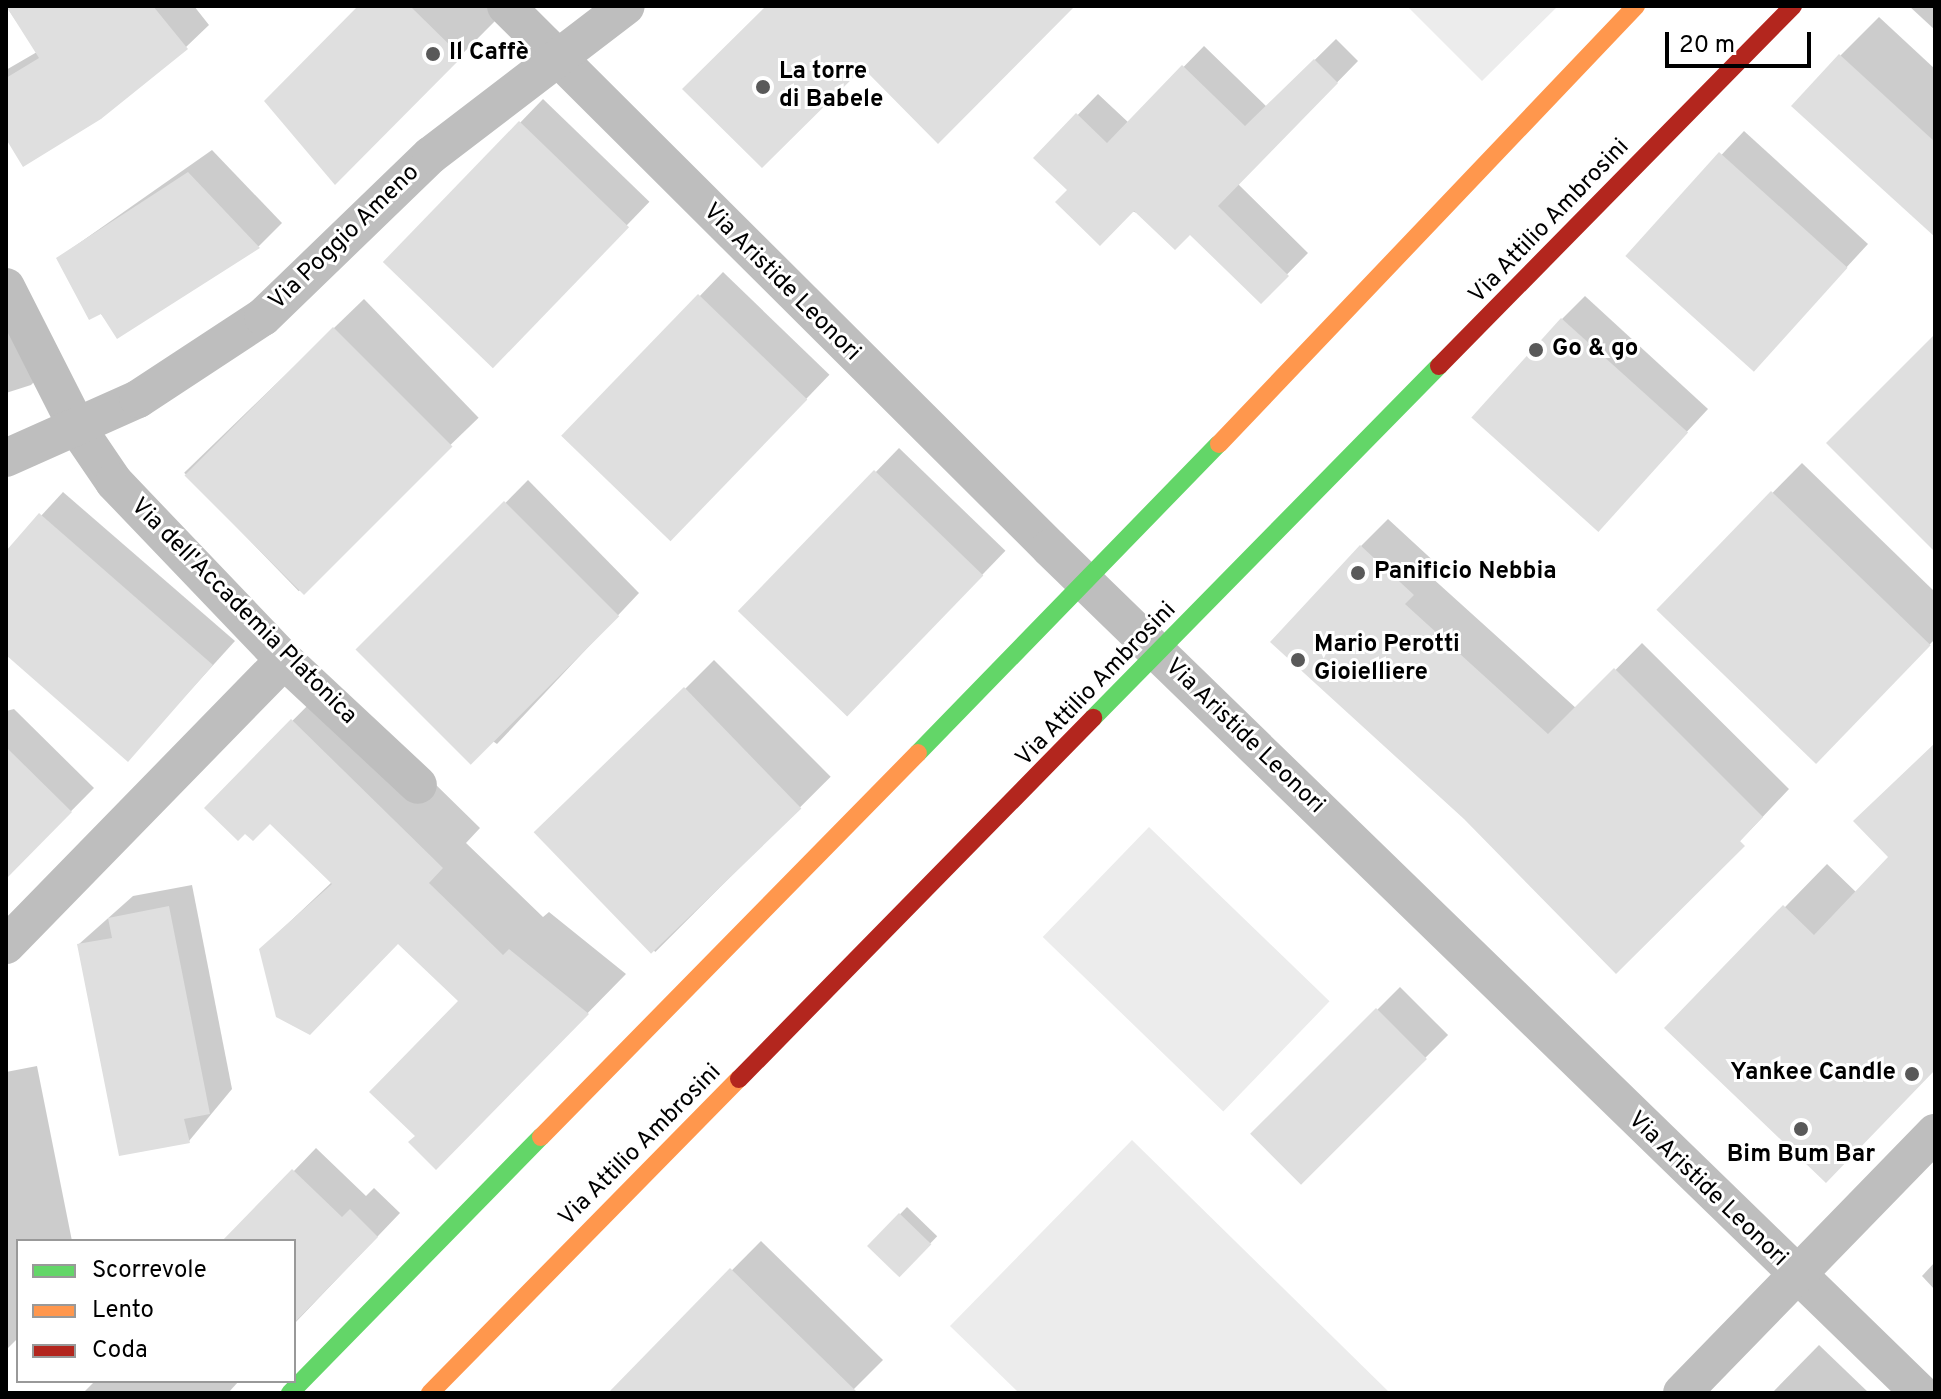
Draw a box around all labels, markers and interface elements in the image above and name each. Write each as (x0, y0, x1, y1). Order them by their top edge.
scale bar (1669, 16, 1815, 66)
text: 20 m (1679, 31, 1735, 61)
place label: Il Caffè (449, 40, 529, 68)
marker: Il Caffè (424, 45, 442, 63)
place label: La torre di Babele (779, 59, 883, 115)
marker: La torre di Babele (754, 78, 772, 96)
street label: Via Attilio Ambrosini (1463, 133, 1637, 311)
street label: Via Poggio Ameno (264, 159, 426, 317)
street label: Via Aristide Leonori (696, 198, 866, 368)
place label: Go & go (1552, 336, 1638, 364)
marker: Go & go (1527, 341, 1545, 359)
street label: Via dell'Accademia Platonica (124, 493, 362, 731)
place label: Panificio Nebbia (1374, 559, 1557, 587)
marker: Panificio Nebbia (1349, 564, 1367, 582)
street label: Via Attilio Ambrosini (1010, 596, 1184, 774)
place label: Mario Perotti Gioielliere (1314, 632, 1460, 688)
marker: Mario Perotti Gioielliere (1289, 651, 1307, 669)
street label: Via Aristide Leonori (1158, 653, 1330, 821)
street label: Via Attilio Ambrosini (553, 1058, 729, 1234)
place label: Yankee Candle (1730, 1060, 1896, 1088)
marker: Yankee Candle (1903, 1065, 1921, 1083)
street label: Via Aristide Leonori (1621, 1106, 1793, 1274)
marker: Bim Bum Bar (1792, 1120, 1810, 1138)
place label: Bim Bum Bar (1727, 1142, 1875, 1170)
legend (16, 1239, 296, 1383)
text: Scorrevole (92, 1256, 207, 1286)
text: Lento (92, 1296, 154, 1326)
text: Coda (92, 1336, 148, 1366)

